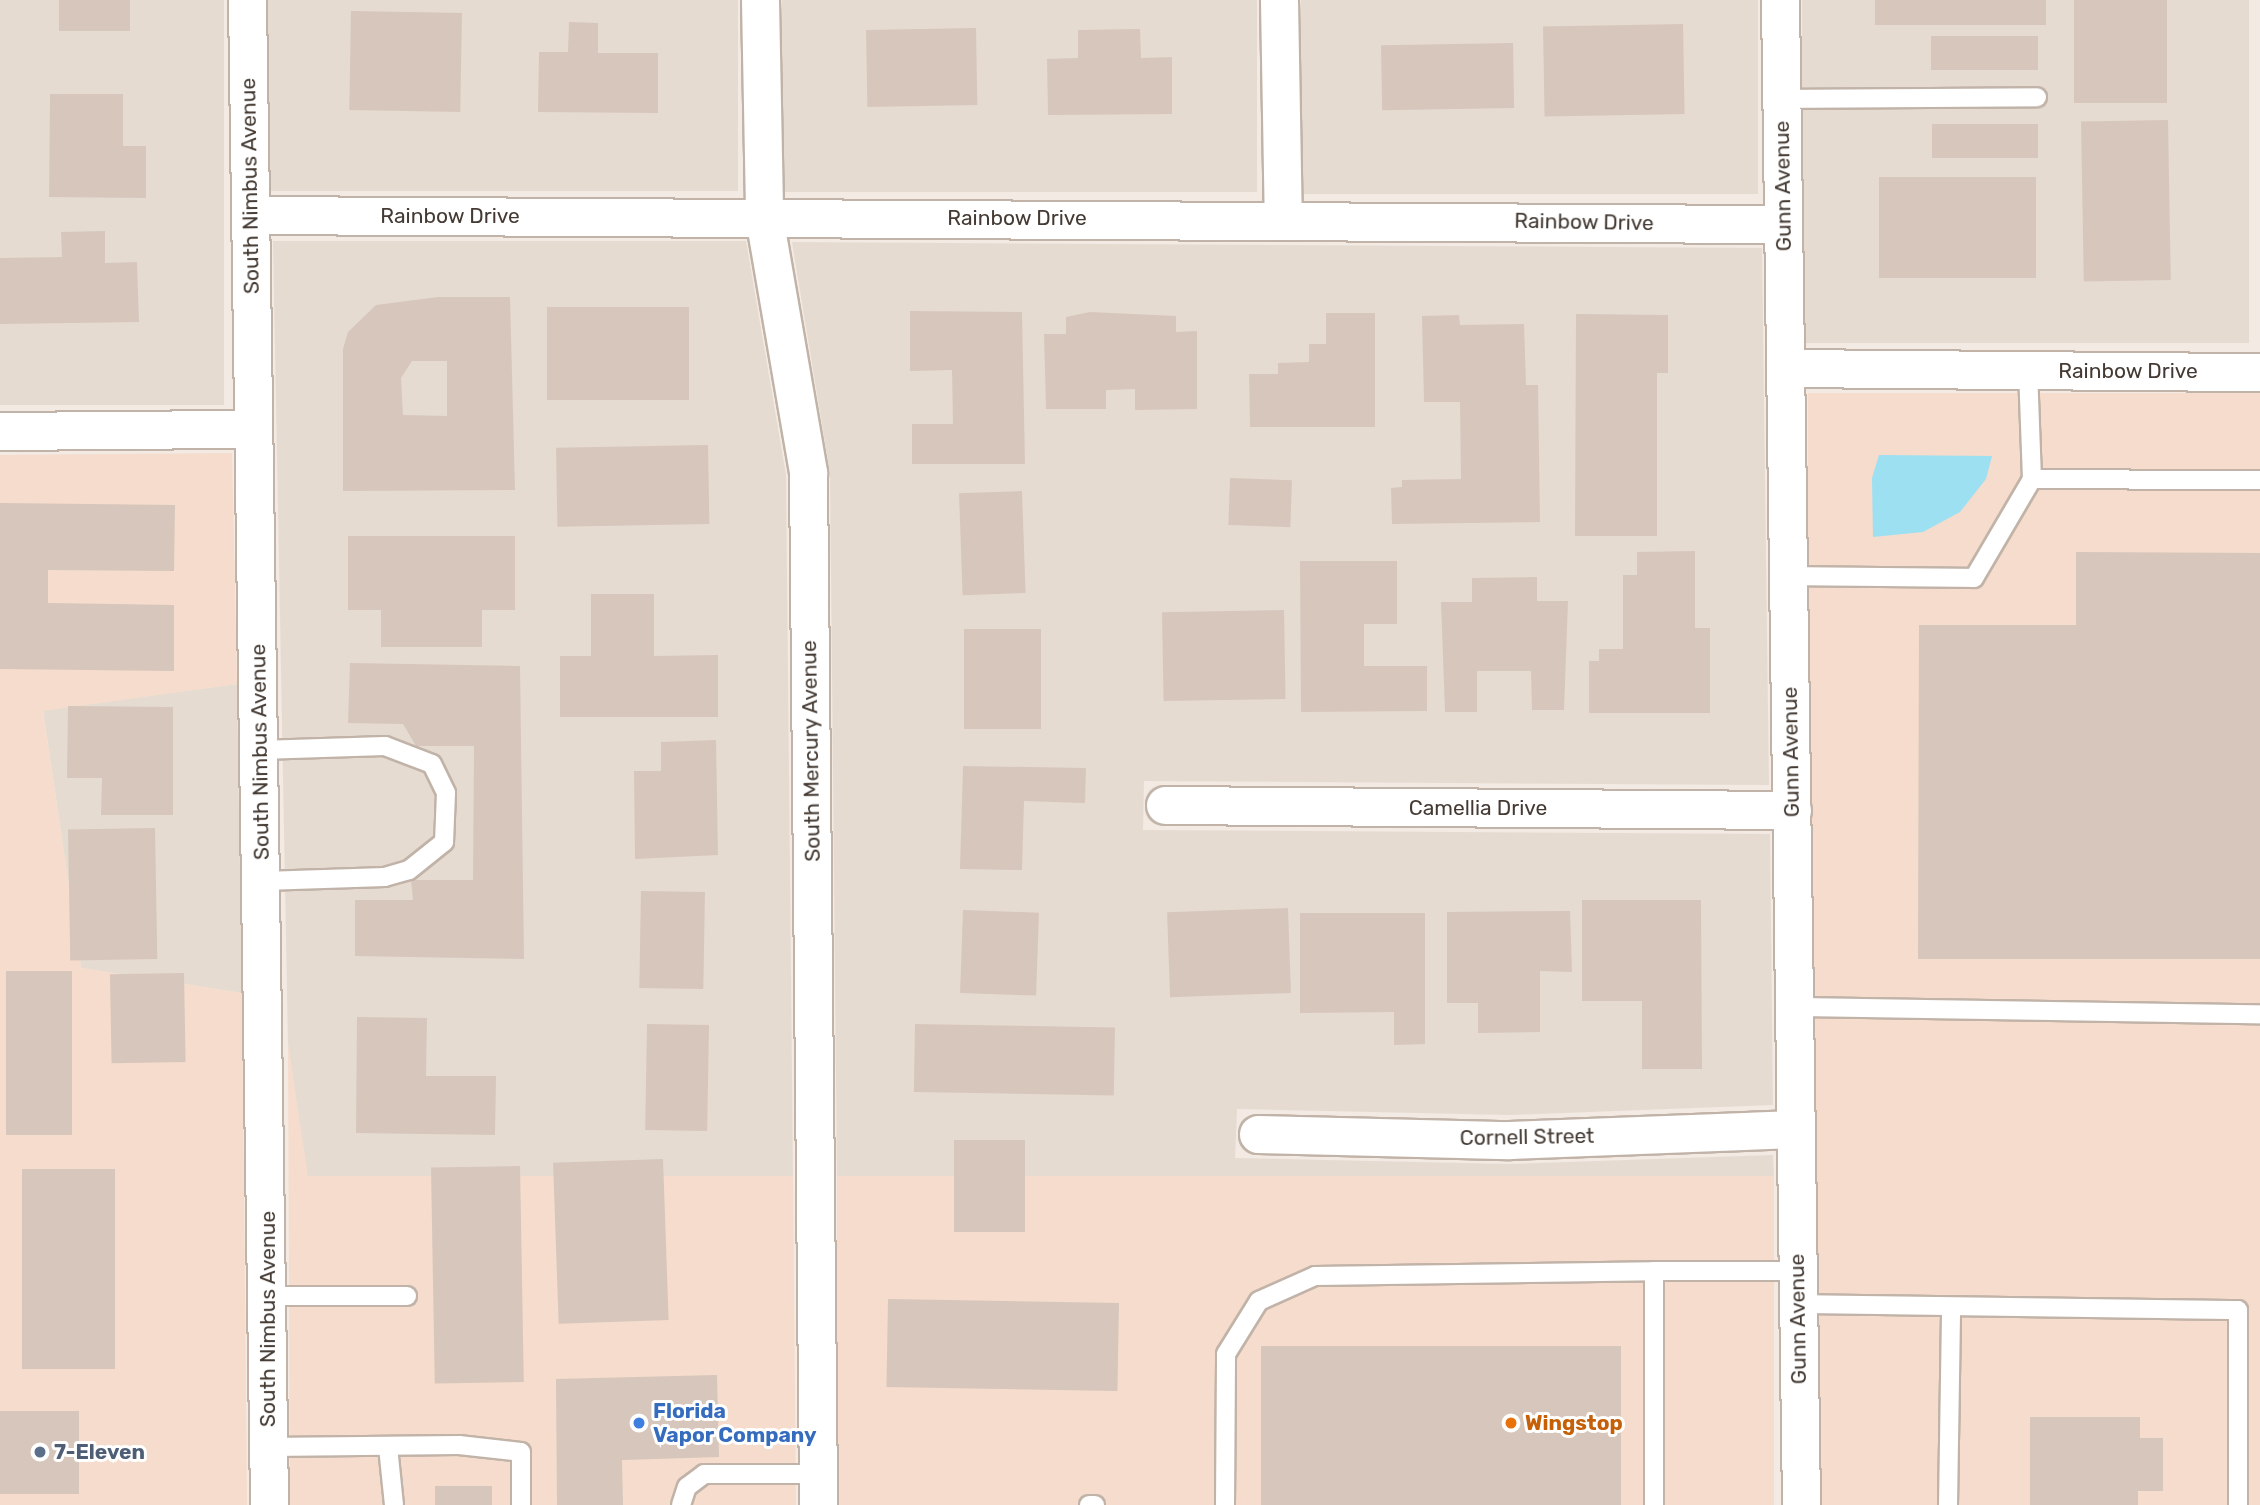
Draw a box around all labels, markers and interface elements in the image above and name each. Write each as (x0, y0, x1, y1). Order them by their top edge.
street label: South Nimbus Avenue (236, 77, 264, 295)
street label: Gunn Avenue (1769, 120, 1797, 252)
street label: Rainbow Drive (380, 203, 520, 229)
street label: Rainbow Drive (947, 205, 1087, 231)
street label: Rainbow Drive (1514, 208, 1654, 236)
street label: Rainbow Drive (2058, 358, 2198, 384)
street label: South Mercury Avenue (796, 639, 826, 863)
street label: South Nimbus Avenue (246, 643, 274, 861)
street label: Gunn Avenue (1777, 686, 1805, 818)
street label: Camellia Drive (1409, 795, 1547, 821)
street label: Cornell Street (1460, 1123, 1594, 1151)
street label: South Nimbus Avenue (255, 1211, 281, 1427)
street label: Gunn Avenue (1784, 1253, 1812, 1385)
place label: Florida Vapor Company (653, 1398, 817, 1448)
place label: Wingstop (1525, 1410, 1623, 1436)
marker: Florida Vapor Company (631, 1415, 647, 1431)
marker: Wingstop (1503, 1415, 1519, 1431)
place label: 7-Eleven (54, 1439, 145, 1465)
marker: 7-Eleven (32, 1444, 48, 1460)

